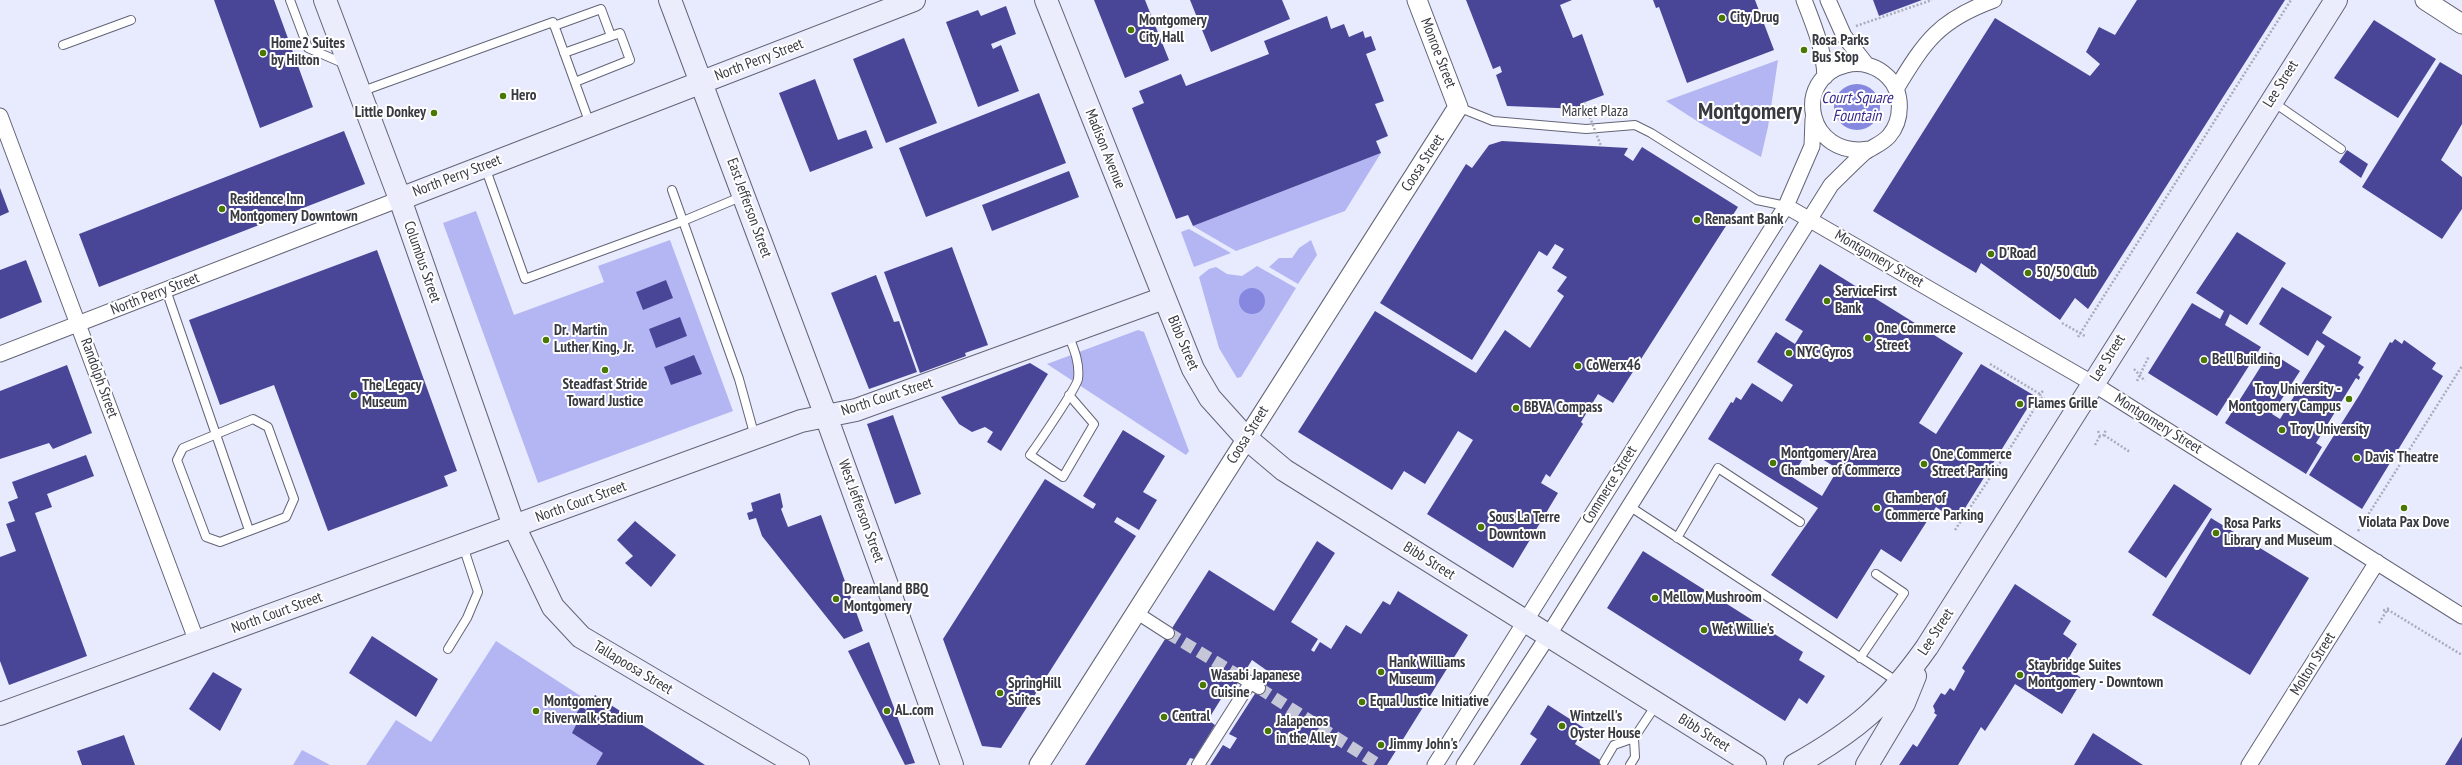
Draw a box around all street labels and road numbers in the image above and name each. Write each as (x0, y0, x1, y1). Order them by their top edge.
street label: Monroe Street (1416, 15, 1460, 91)
street label: North Perry Street (712, 35, 806, 85)
street label: Lee Street (2260, 57, 2302, 111)
street label: Market Plaza (1562, 103, 1628, 121)
street label: Madison Avenue (1081, 106, 1129, 192)
street label: Coosa Street (1398, 131, 1448, 195)
street label: North Perry Street (410, 151, 504, 201)
street label: East Jefferson Street (723, 156, 775, 260)
street label: Columbus Street (400, 219, 444, 305)
street label: Montgomery Street (1831, 226, 1927, 292)
street label: North Perry Street (108, 269, 202, 319)
street label: Bibb Street (1163, 313, 1203, 373)
street label: Lee Street (2087, 331, 2129, 385)
street label: Randolph Street (76, 336, 122, 420)
street label: North Court Street (839, 374, 935, 420)
street label: Montgomery Street (2111, 390, 2205, 458)
street label: Coosa Street (1223, 403, 1273, 467)
street label: Commerce Street (1579, 443, 1641, 527)
street label: West Jefferson Street (834, 457, 888, 565)
street label: North Court Street (533, 477, 629, 527)
street label: Bibb Street (1400, 538, 1458, 584)
street label: North Court Street (229, 588, 325, 638)
street label: Lee Street (1914, 605, 1958, 659)
street label: Molton Street (2287, 629, 2339, 699)
street label: Tallapoosa Street (590, 637, 676, 699)
street label: Bibb Street (1675, 710, 1733, 756)

